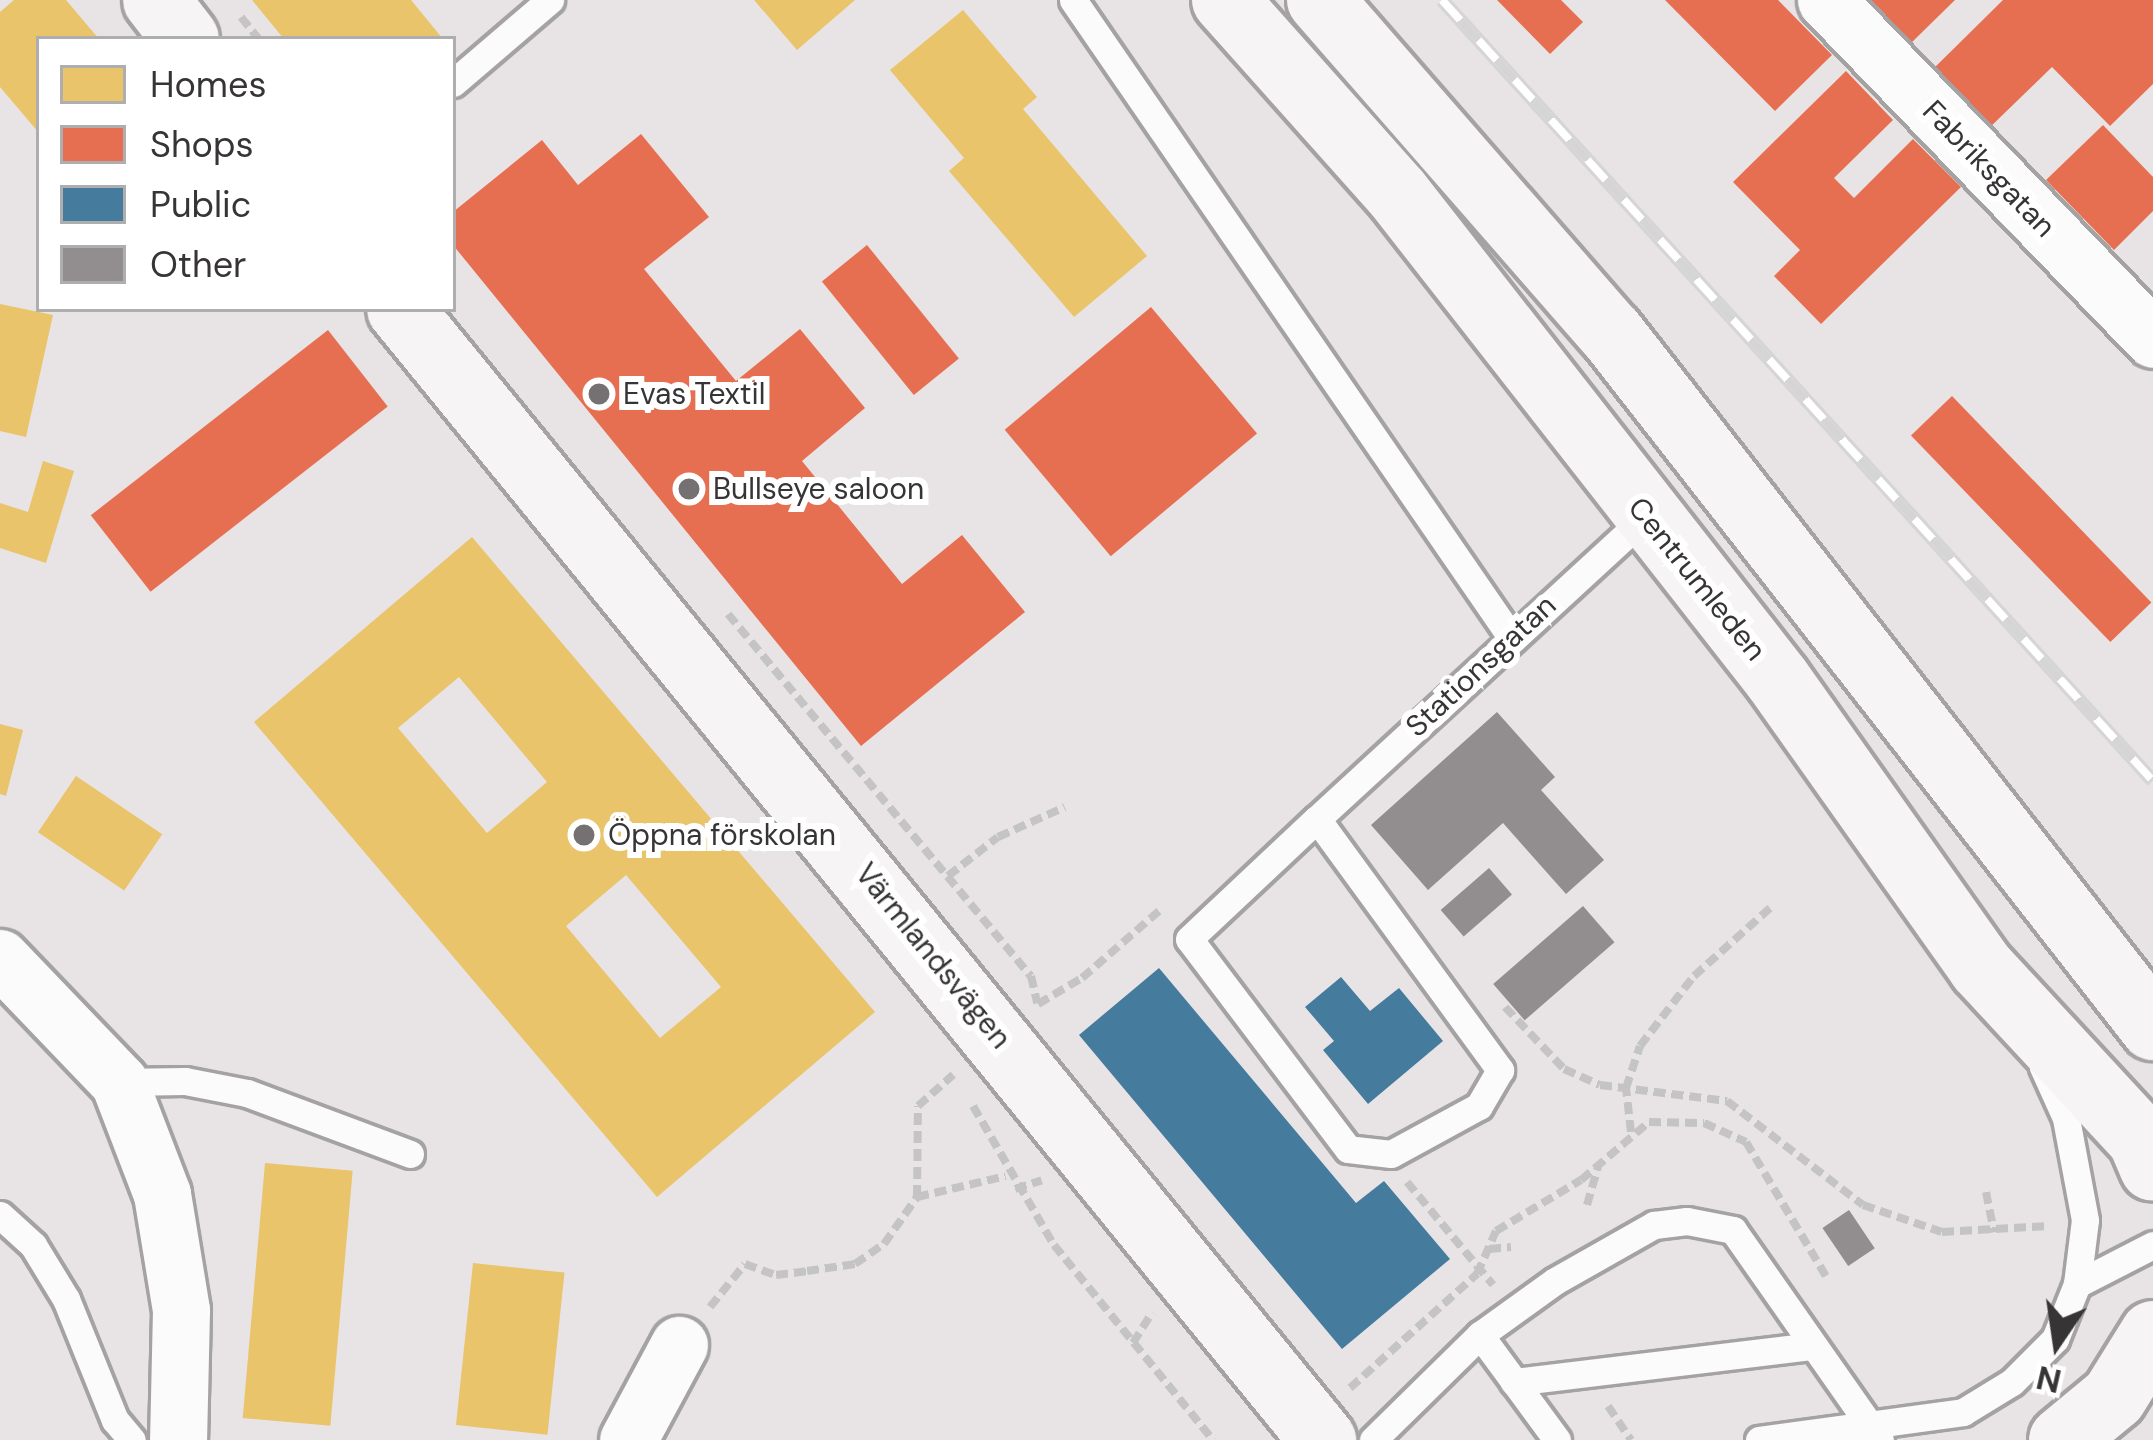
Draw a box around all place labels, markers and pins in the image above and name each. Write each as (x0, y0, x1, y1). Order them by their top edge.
place label: Evas Textil (623, 376, 765, 412)
marker: Evas Textil (586, 381, 612, 407)
place label: Bullseye saloon (713, 471, 924, 507)
marker: Bullseye saloon (676, 476, 702, 502)
place label: Öppna förskolan (608, 817, 836, 853)
marker: Öppna förskolan (571, 822, 597, 848)

